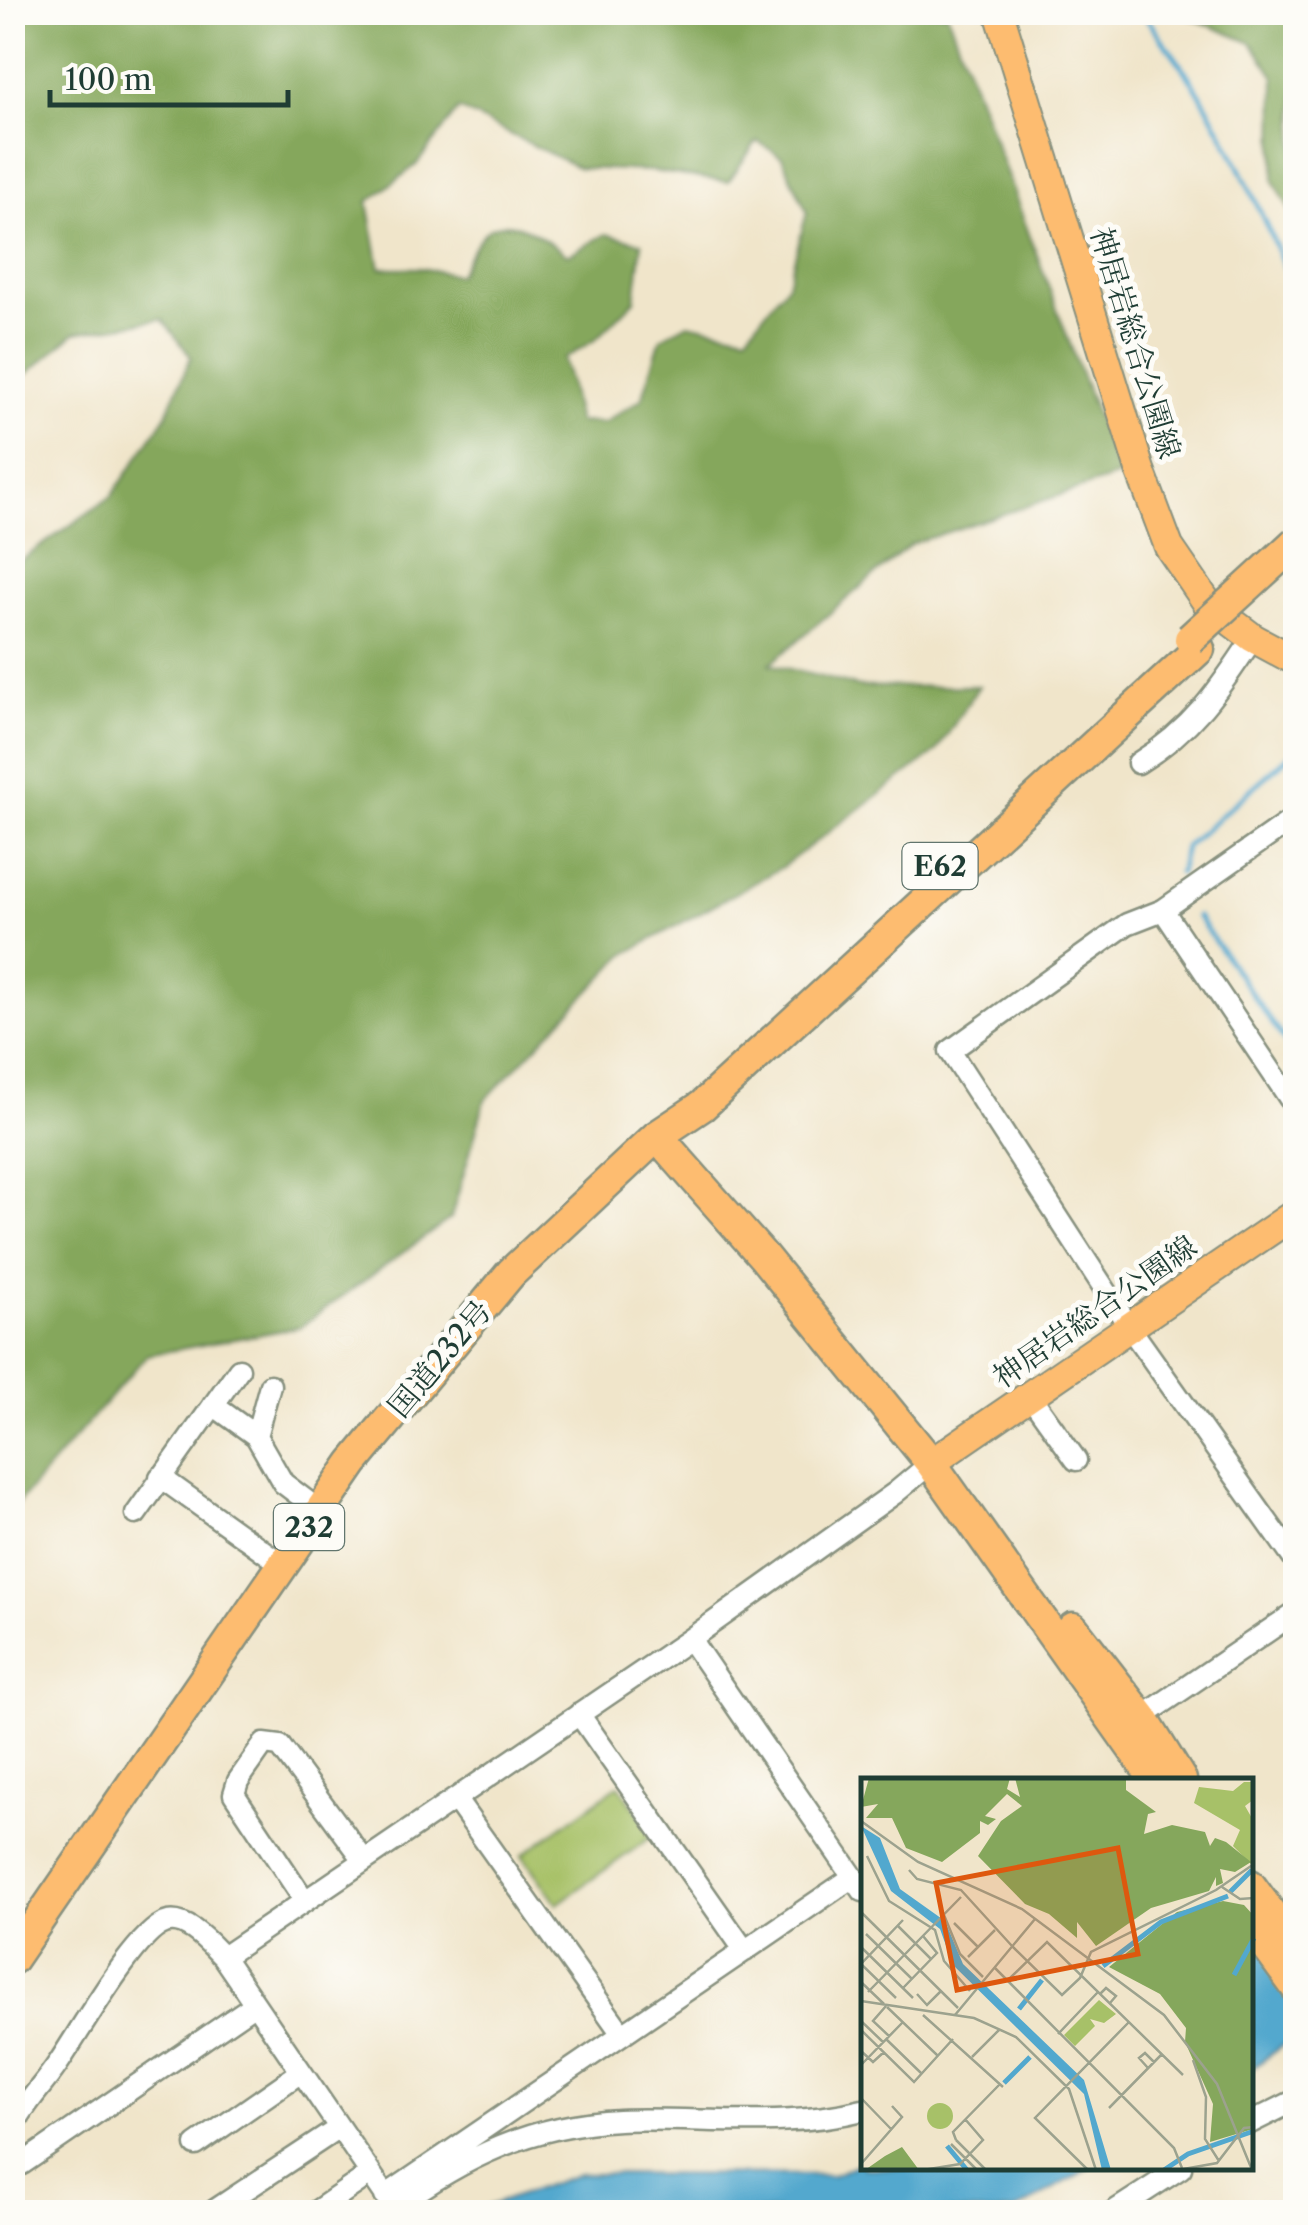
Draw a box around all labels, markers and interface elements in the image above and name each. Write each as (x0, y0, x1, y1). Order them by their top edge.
scale bar (50, 45, 288, 107)
text: 100 m (65, 61, 152, 98)
street label: 神居岩総合公園線 (1083, 223, 1188, 463)
road number: E62 (902, 843, 978, 889)
street label: 神居岩総合公園線 (986, 1228, 1204, 1396)
street label: 国道232号 (380, 1293, 499, 1425)
road number: 232 (274, 1504, 344, 1550)
inset map (861, 1778, 1253, 2170)

